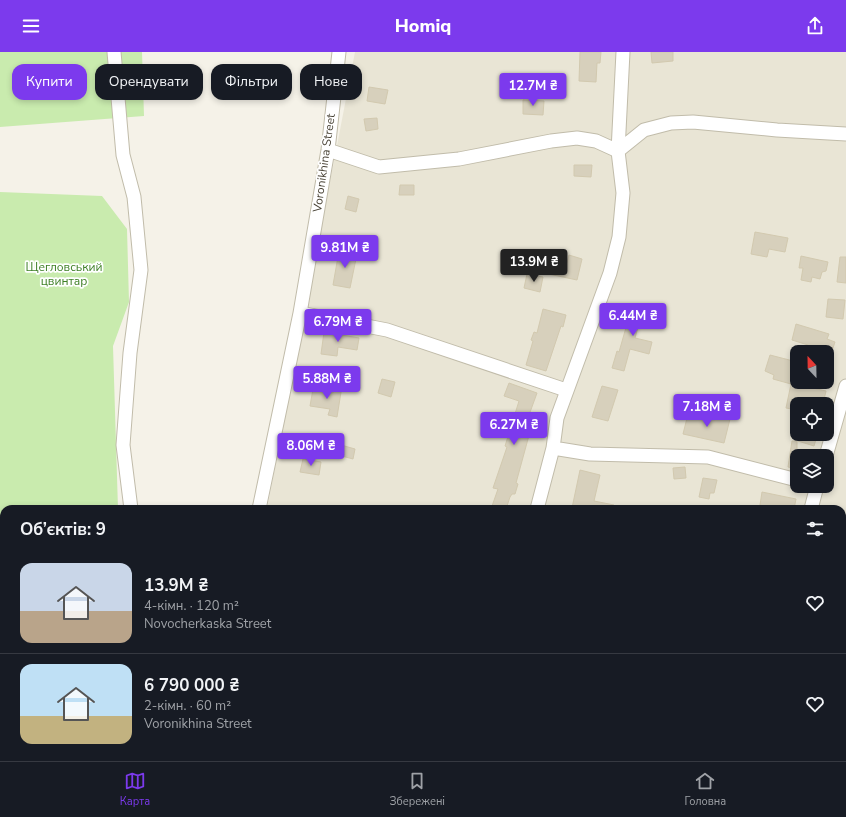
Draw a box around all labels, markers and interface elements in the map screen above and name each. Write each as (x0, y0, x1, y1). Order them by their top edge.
text: Homiq (395, 14, 451, 38)
icon: menu (20, 15, 42, 37)
icon: share (804, 15, 826, 37)
chip: Купити (12, 64, 87, 100)
chip: Орендувати (95, 64, 203, 100)
chip: Фільтри (211, 64, 292, 100)
chip: Нове (300, 64, 362, 100)
pin: 12.7M ₴ (496, 73, 570, 107)
text: 12.7M ₴ (508, 77, 558, 95)
street label: Voronikhina Street (309, 112, 339, 214)
pin: 9.81M ₴ (308, 235, 382, 269)
text: 9.81M ₴ (320, 239, 370, 257)
pin: 13.9M ₴ (497, 249, 571, 283)
text: 13.9M ₴ (509, 253, 559, 271)
park label: Щегловський цвинтар (25, 259, 103, 289)
pin: 6.44M ₴ (596, 303, 670, 337)
text: 6.44M ₴ (608, 307, 658, 325)
pin: 6.79M ₴ (301, 309, 375, 343)
text: 6.79M ₴ (313, 313, 363, 331)
north arrow (790, 345, 834, 389)
map controls (790, 345, 834, 493)
pin: 5.88M ₴ (290, 366, 364, 400)
text: 5.88M ₴ (302, 370, 352, 388)
pin: 7.18M ₴ (670, 394, 744, 428)
button: locate (790, 397, 834, 441)
text: 7.18M ₴ (682, 398, 732, 416)
pin: 6.27M ₴ (477, 412, 551, 446)
text: 6.27M ₴ (489, 416, 539, 434)
pin: 8.06M ₴ (274, 433, 348, 467)
text: 8.06M ₴ (286, 437, 336, 455)
button: layers (790, 449, 834, 493)
text: Об’єктів: 9 (20, 518, 106, 541)
icon: filters (804, 518, 826, 540)
text: 13.9M ₴ (144, 574, 208, 597)
icon: home (52, 579, 100, 627)
icon: heart (804, 592, 826, 614)
text: 4-кімн. · 120 m² (144, 597, 239, 615)
text: Novocherkaska Street (144, 615, 271, 633)
text: 6 790 000 ₴ (144, 674, 239, 697)
icon: home (52, 680, 100, 728)
icon: heart (804, 693, 826, 715)
text: 2-кімн. · 60 m² (144, 697, 231, 715)
text: Voronikhina Street (144, 715, 252, 733)
tab: Карта (120, 770, 150, 809)
tab: Збережені (390, 770, 445, 809)
tab: Головна (685, 770, 726, 809)

